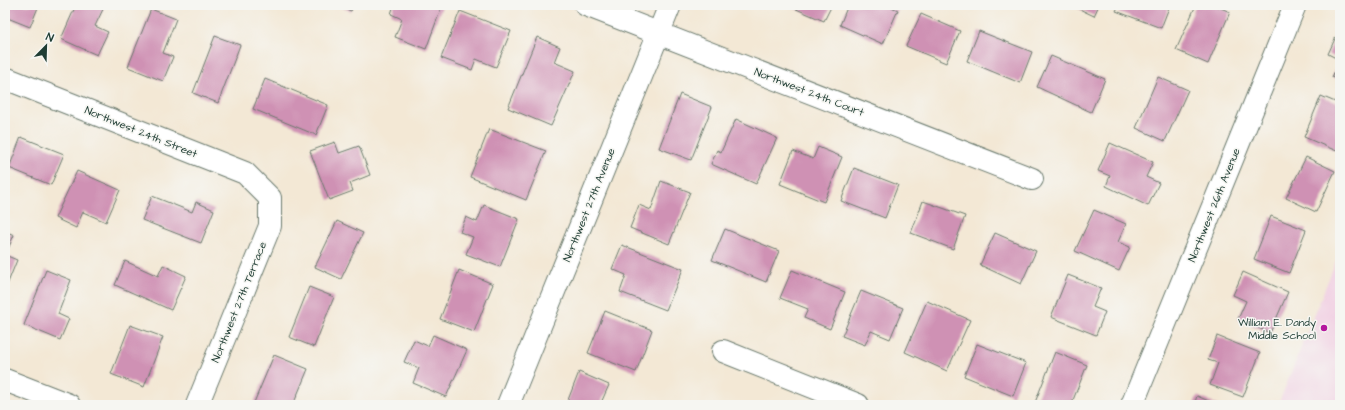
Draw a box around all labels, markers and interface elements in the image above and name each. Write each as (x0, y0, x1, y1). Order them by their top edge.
north arrow (26, 26, 66, 66)
text: N (44, 29, 56, 46)
street label: Northwest 24th Court (752, 64, 867, 120)
street label: Northwest 24th Street (82, 103, 200, 162)
street label: Northwest 27th Avenue (559, 146, 619, 264)
street label: Northwest 26th Avenue (1184, 146, 1244, 264)
street label: Northwest 27th Terrace (208, 239, 270, 365)
place label: William E. Dandy Middle School (1238, 315, 1316, 343)
marker: William E. Dandy Middle School (1319, 323, 1329, 333)

